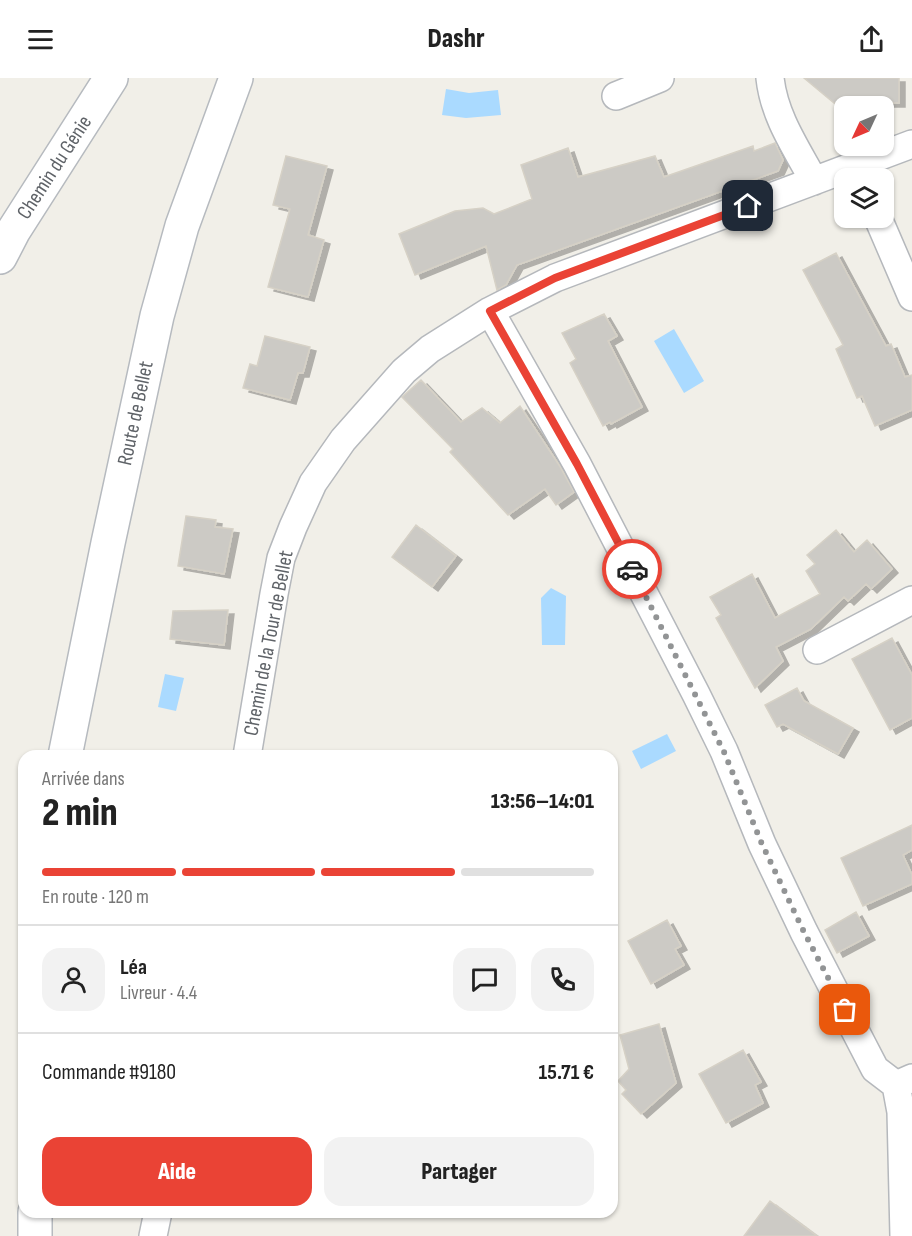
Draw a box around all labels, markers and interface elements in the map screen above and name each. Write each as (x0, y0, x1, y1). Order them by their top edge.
icon: menu (24, 23, 57, 56)
text: Dashr (427, 23, 485, 55)
icon: share (855, 23, 888, 56)
north arrow (834, 96, 894, 156)
map controls (834, 96, 894, 228)
street label: Chemin du Génie (12, 111, 97, 224)
button: layers (834, 168, 894, 228)
pin (722, 180, 773, 231)
icon: home (731, 189, 764, 222)
street label: Route de Bellet (112, 359, 159, 467)
courier (602, 539, 662, 599)
street label: Chemin de la Tour de Bellet (238, 548, 299, 738)
icon: car (616, 553, 649, 586)
text: Arrivée dans (42, 767, 125, 791)
text: 13:56–14:01 (491, 788, 594, 815)
text: 2 min (42, 790, 118, 837)
text: En route · 120 m (42, 885, 149, 909)
button: person (42, 948, 105, 1011)
button: chat (453, 948, 516, 1011)
button: phone (531, 948, 594, 1011)
text: Léa (120, 954, 147, 981)
text: Livreur · 4.4 (120, 981, 197, 1005)
pin (819, 984, 870, 1035)
icon: bag (828, 993, 861, 1026)
text: Commande #9180 (42, 1059, 176, 1086)
text: 15.71 € (539, 1059, 594, 1086)
button: Aide (42, 1137, 312, 1206)
button: Partager (324, 1137, 594, 1206)

